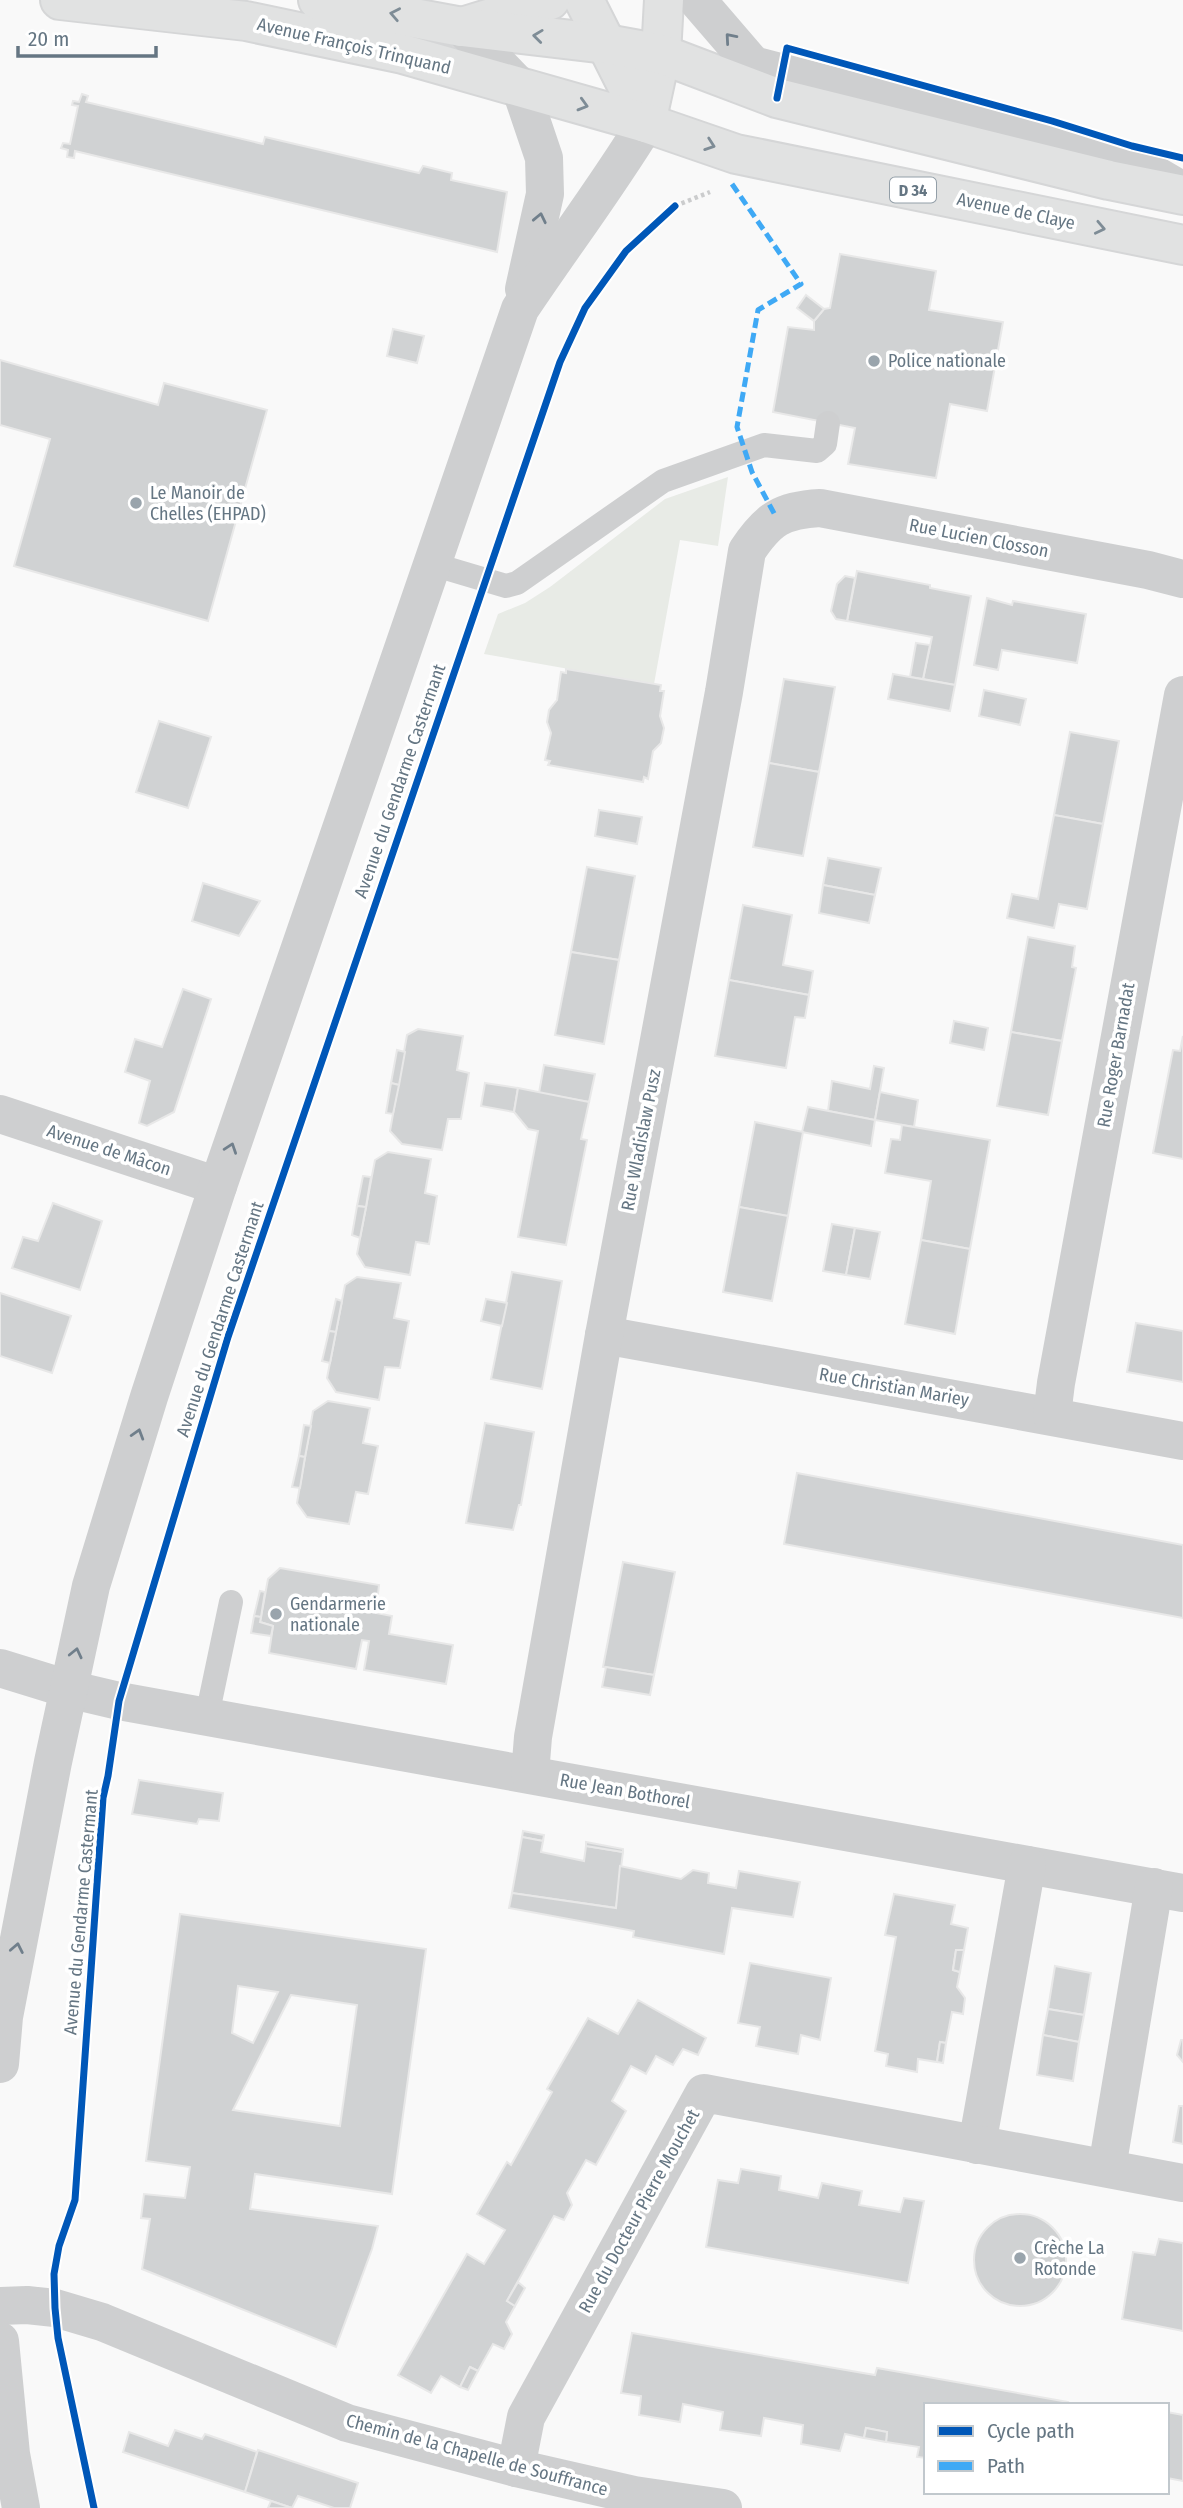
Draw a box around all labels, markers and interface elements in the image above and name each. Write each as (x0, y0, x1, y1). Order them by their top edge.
one-way arrow (389, 8, 401, 23)
street label: Avenue François Trinquand (255, 13, 453, 79)
scale bar (18, 14, 156, 58)
text: 20 m (28, 26, 69, 52)
one-way arrow (532, 28, 544, 43)
one-way arrow (726, 34, 738, 47)
one-way arrow (577, 97, 589, 111)
one-way arrow (704, 137, 716, 151)
road number: D 34 (890, 178, 936, 202)
street label: Avenue de Claye (955, 188, 1077, 234)
one-way arrow (531, 212, 546, 224)
one-way arrow (1094, 220, 1106, 235)
place label: Police nationale (888, 350, 1006, 372)
marker: Police nationale (866, 353, 882, 369)
place label: Le Manoir de Chelles (EHPAD) (150, 482, 266, 525)
marker: Le Manoir de Chelles (EHPAD) (128, 495, 144, 511)
street label: Rue Lucien Closson (907, 514, 1051, 562)
street label: Avenue du Gendarme Castermant (350, 661, 451, 901)
street label: Rue Roger Barnadat (1092, 981, 1140, 1129)
street label: Rue Wladislaw Pusz (616, 1067, 666, 1213)
street label: Avenue de Mâcon (44, 1120, 174, 1180)
one-way arrow (223, 1143, 237, 1155)
street label: Avenue du Gendarme Castermant (172, 1198, 269, 1439)
street label: Rue Christian Mariey (817, 1363, 971, 1411)
one-way arrow (130, 1429, 144, 1441)
place label: Gendarmerie nationale (290, 1593, 386, 1636)
marker: Gendarmerie nationale (268, 1606, 284, 1622)
one-way arrow (68, 1647, 82, 1659)
street label: Rue Jean Bothorel (558, 1769, 692, 1813)
street label: Avenue du Gendarme Castermant (59, 1788, 103, 2036)
one-way arrow (9, 1942, 24, 1954)
street label: Rue du Docteur Pierre Mouchet (574, 2105, 704, 2317)
place label: Crèche La Rotonde (1034, 2237, 1105, 2280)
marker: Crèche La Rotonde (1012, 2250, 1028, 2266)
legend (924, 2403, 1169, 2494)
street label: Chemin de la Chapelle de Souffrance (344, 2409, 610, 2501)
text: Cycle path (987, 2418, 1075, 2444)
text: Path (987, 2453, 1025, 2479)

